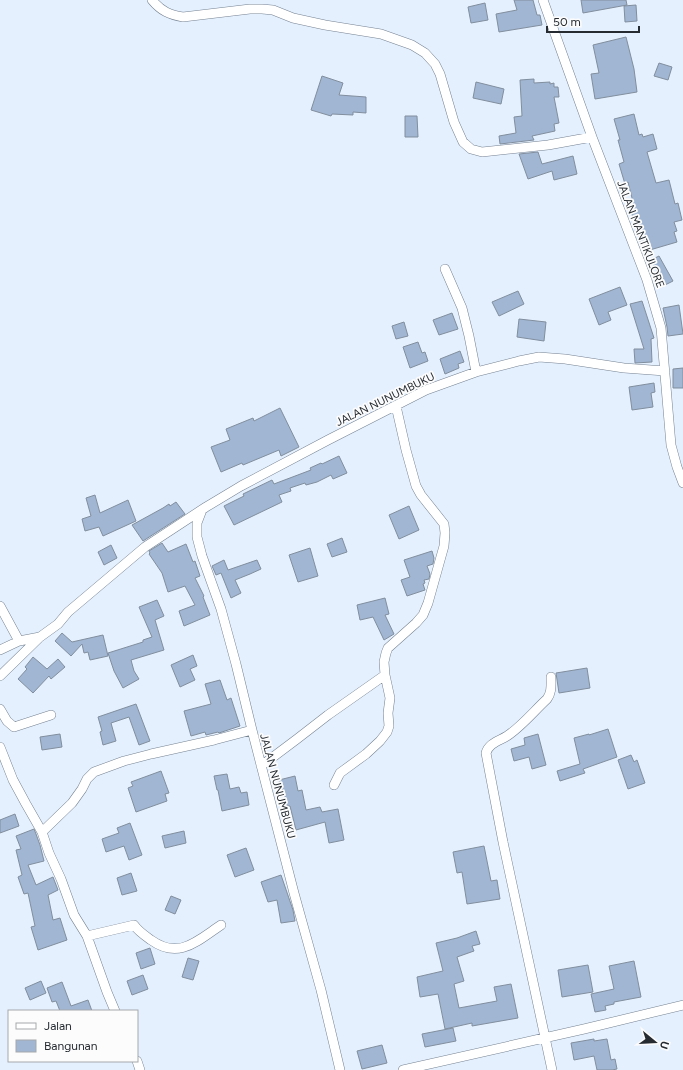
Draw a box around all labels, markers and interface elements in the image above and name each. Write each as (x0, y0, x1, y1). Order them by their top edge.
scale bar (547, 8, 639, 34)
text: 50 m (553, 15, 581, 29)
street label: JALAN MANTIKULORE (614, 179, 667, 290)
street label: JALAN NUNUMBUKU (334, 370, 437, 429)
street label: JALAN NUNUMBUKU (257, 732, 298, 840)
legend (8, 1010, 138, 1062)
text: Jalan (44, 1019, 72, 1033)
north arrow (635, 1022, 675, 1062)
text: Bangunan (44, 1039, 98, 1053)
text: U (657, 1039, 671, 1051)

